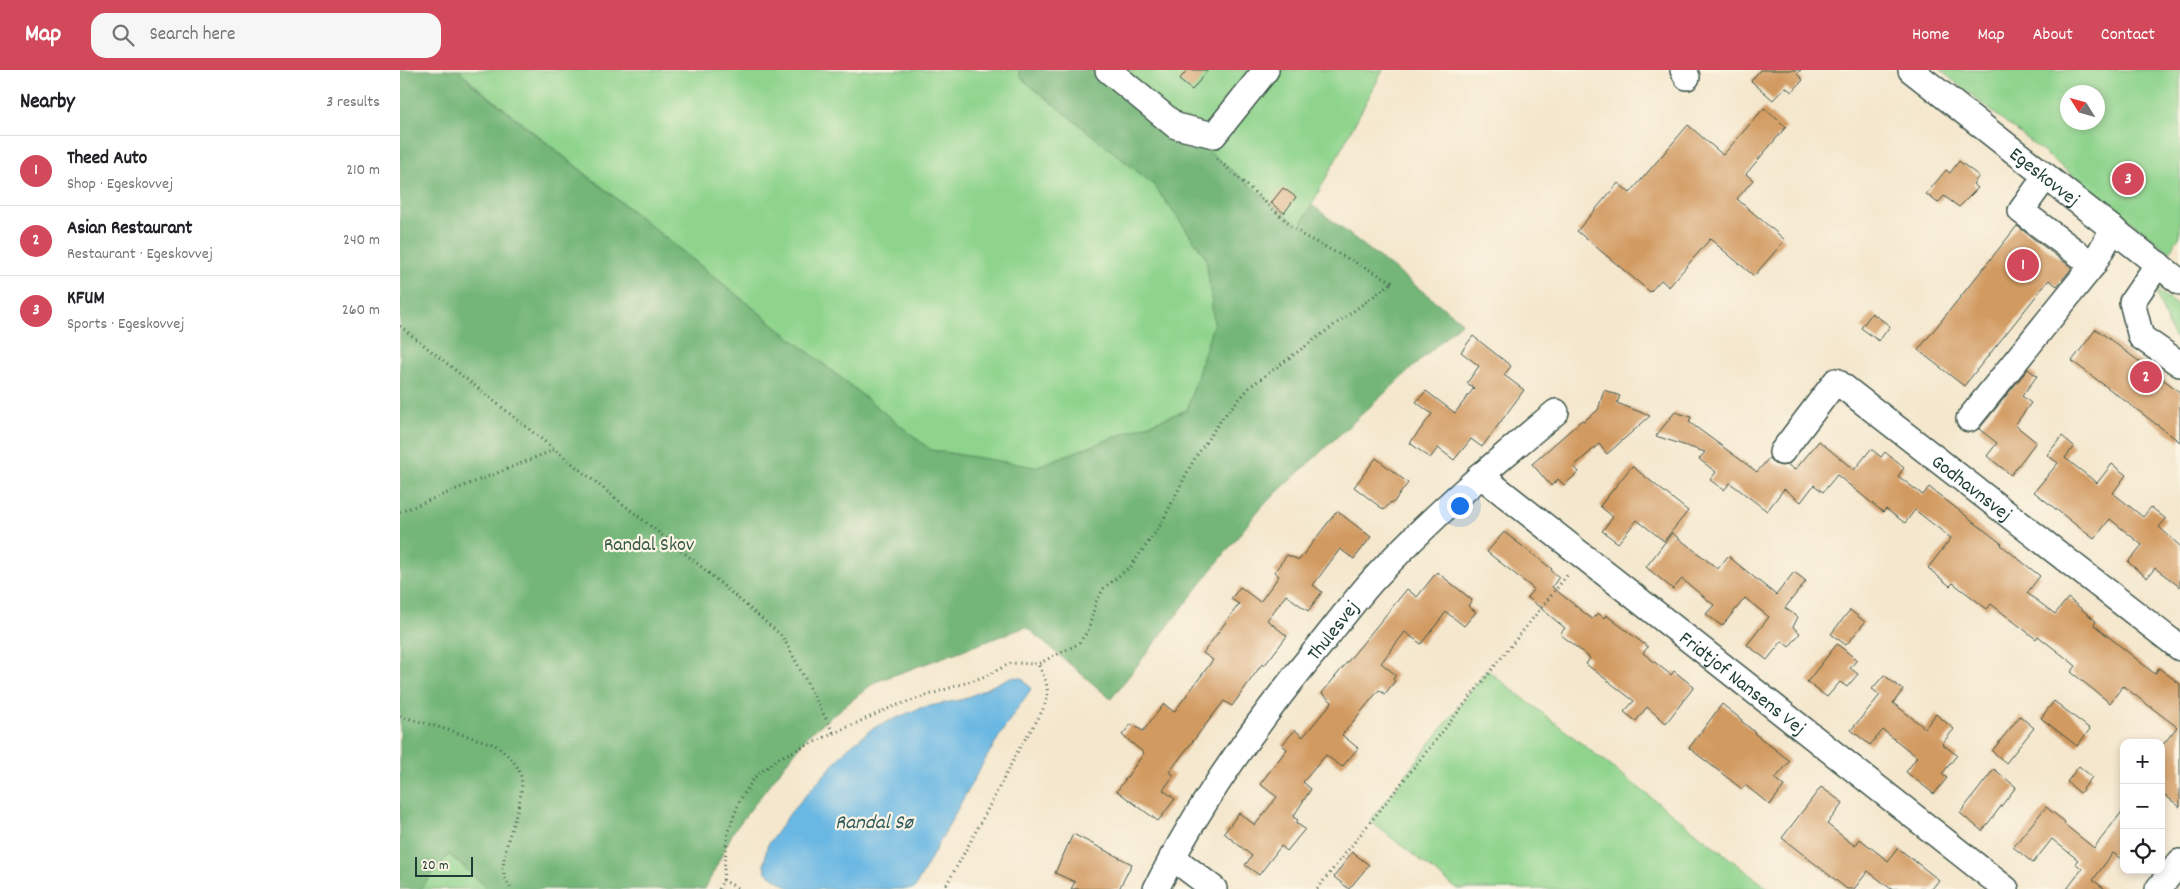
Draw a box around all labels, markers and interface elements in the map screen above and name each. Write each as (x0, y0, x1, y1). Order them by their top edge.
search box (91, 13, 441, 58)
text: Map (25, 18, 61, 52)
icon: search (109, 21, 137, 49)
text: Search here (149, 22, 235, 49)
text: Home (1912, 23, 1949, 48)
text: Map (1977, 23, 2005, 48)
text: About (2033, 23, 2073, 48)
text: Contact (2101, 23, 2155, 48)
north arrow (2060, 85, 2105, 130)
text: Nearby (20, 88, 75, 118)
text: 3 results (326, 91, 380, 114)
street label: Egeskovvej (2002, 142, 2085, 215)
text: Theed Auto (67, 146, 147, 173)
text: 1 (34, 159, 38, 182)
text: 210 m (346, 159, 380, 182)
pin: 3 (2112, 160, 2144, 198)
text: Shop · Egeskovvej (67, 173, 173, 196)
text: Asian Restaurant (67, 216, 192, 243)
text: 2 (33, 229, 40, 252)
text: 240 m (343, 229, 380, 252)
text: Restaurant · Egeskovvej (67, 243, 213, 266)
pin: 1 (2007, 246, 2039, 284)
text: KFUM (67, 286, 105, 313)
text: 3 (32, 299, 40, 322)
text: 260 m (342, 299, 380, 322)
text: Sports · Egeskovvej (67, 313, 184, 336)
pin: 2 (2130, 358, 2162, 396)
street label: Godhavnsvej (1924, 449, 2017, 530)
your location (1447, 493, 1473, 519)
park label: Randal Skov (604, 532, 695, 560)
street label: Thulesvej (1302, 595, 1367, 668)
street label: Fridtjof Nansens Vej (1672, 626, 1811, 743)
map controls (2120, 739, 2165, 874)
button: + (2120, 739, 2165, 784)
button: − (2120, 784, 2165, 829)
water label: Randal Sø (835, 809, 915, 839)
button: locate (2120, 829, 2165, 874)
scale bar (415, 854, 472, 877)
text: 20 m (422, 856, 449, 876)

